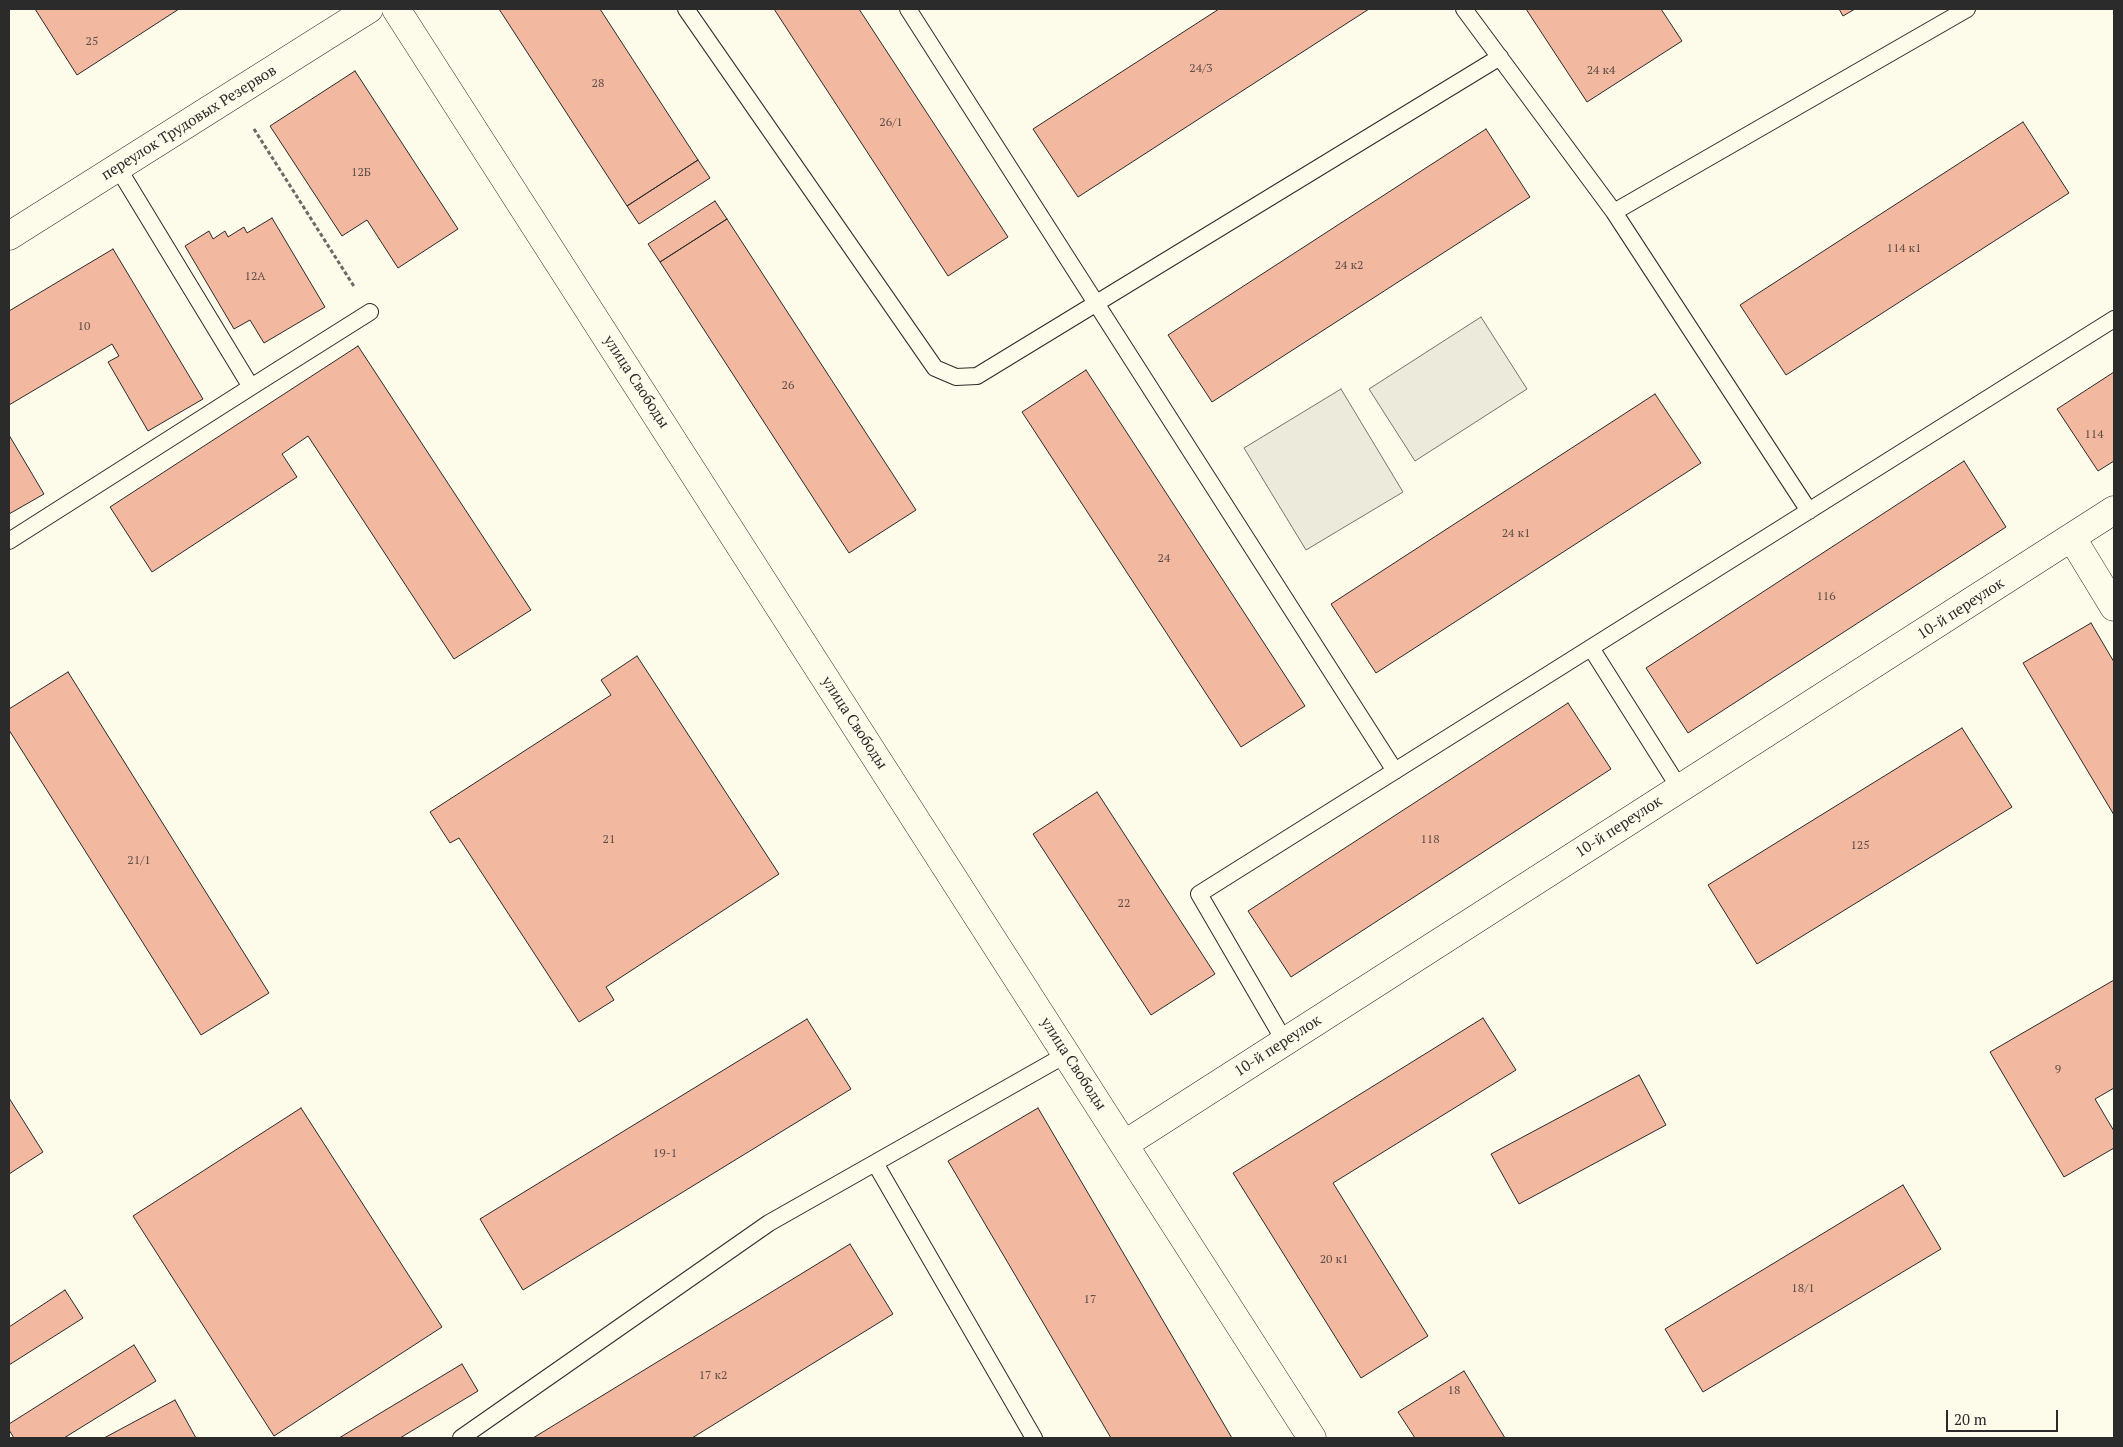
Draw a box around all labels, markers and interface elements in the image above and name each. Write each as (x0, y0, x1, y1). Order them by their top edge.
house number: 25 (86, 35, 98, 49)
street label: переулок Трудовых Резервов (98, 62, 280, 184)
house number: 24/3 (1189, 62, 1213, 76)
house number: 24 к4 (1587, 64, 1615, 78)
house number: 28 (592, 77, 604, 91)
house number: 26/1 (879, 116, 903, 130)
house number: 12Б (351, 166, 371, 180)
house number: 114 к1 (1887, 242, 1921, 256)
house number: 24 к2 (1335, 259, 1363, 273)
house number: 12А (245, 270, 265, 284)
house number: 10 (78, 320, 90, 334)
street label: улица Свободы (599, 332, 673, 432)
house number: 26 (782, 379, 794, 393)
house number: 114 (2084, 428, 2104, 442)
house number: 24 к1 (1502, 527, 1530, 541)
house number: 24 (1158, 552, 1170, 566)
street label: 10-й переулок (1914, 574, 2008, 644)
house number: 116 (1816, 590, 1836, 604)
street label: улица Свободы (817, 673, 891, 773)
street label: 10-й переулок (1572, 792, 1666, 862)
house number: 21 (603, 833, 615, 847)
house number: 118 (1420, 833, 1440, 847)
house number: 125 (1850, 839, 1870, 853)
house number: 21/1 (127, 854, 151, 868)
house number: 22 (1118, 897, 1130, 911)
street label: 10-й переулок (1231, 1011, 1325, 1081)
street label: улица Свободы (1036, 1014, 1110, 1114)
house number: 9 (2055, 1063, 2061, 1077)
house number: 19-1 (653, 1147, 677, 1161)
house number: 20 к1 (1320, 1253, 1348, 1267)
house number: 18/1 (1791, 1282, 1815, 1296)
house number: 17 (1084, 1293, 1096, 1307)
house number: 17 к2 (699, 1369, 727, 1383)
house number: 18 (1448, 1384, 1460, 1398)
scale bar (1948, 1400, 2060, 1432)
text: 20 m (1954, 1409, 1987, 1429)

